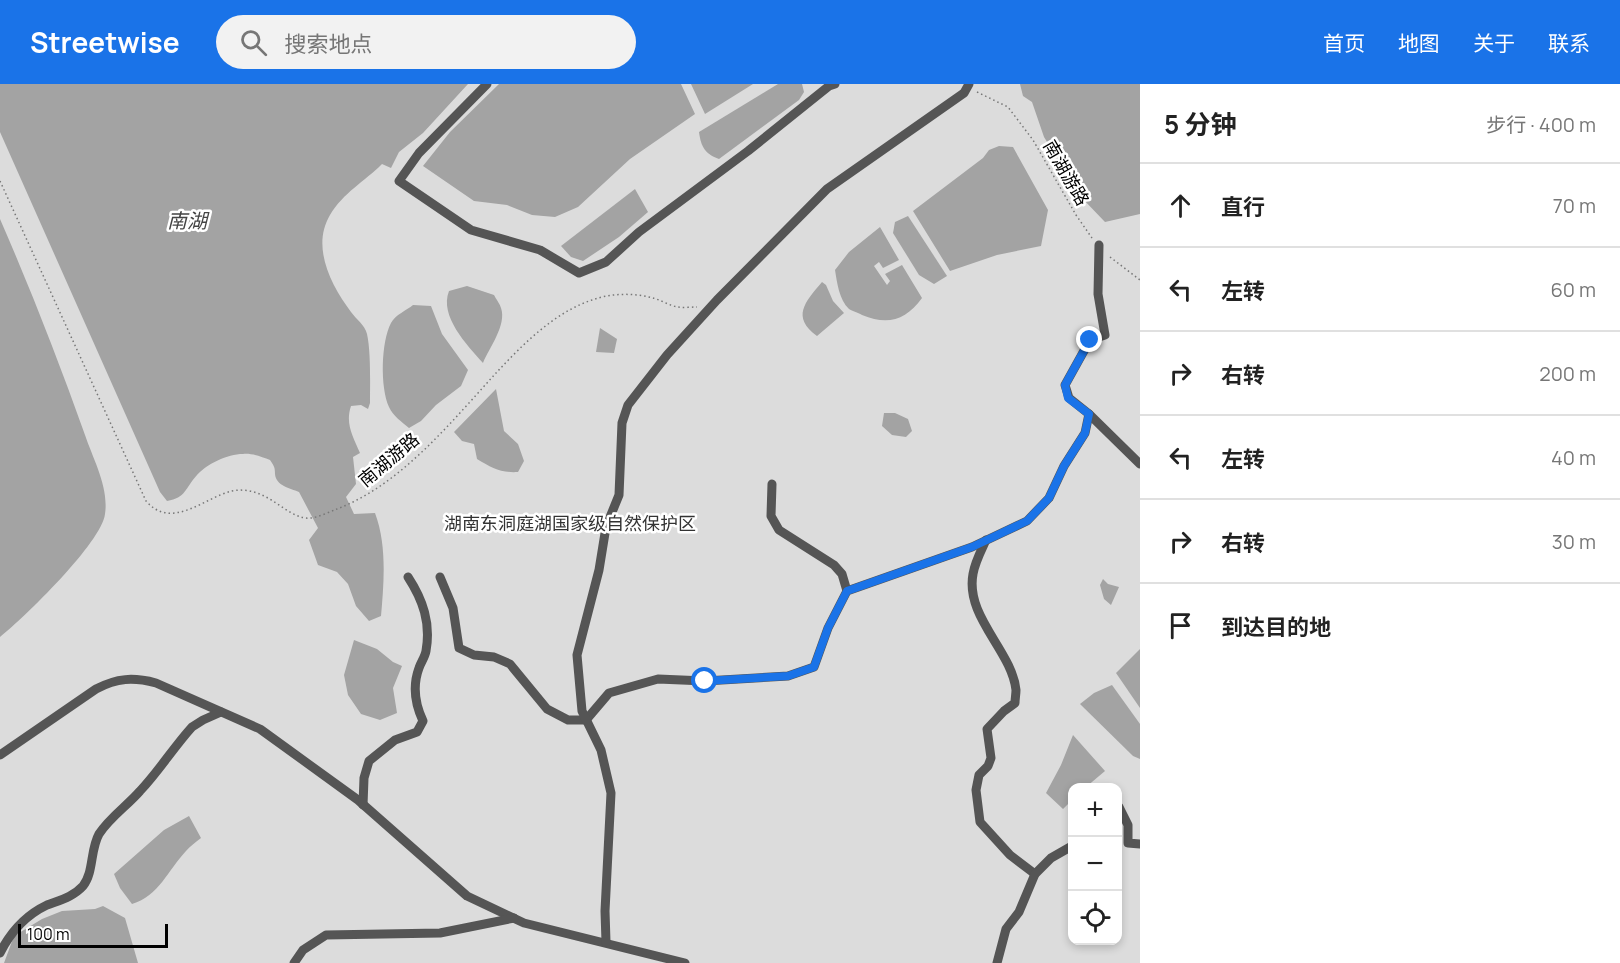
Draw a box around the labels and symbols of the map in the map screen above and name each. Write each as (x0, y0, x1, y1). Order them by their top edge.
street label: 南湖游路 (1038, 135, 1095, 210)
water label: 南湖 (167, 207, 210, 234)
route end (1076, 326, 1102, 352)
street label: 南湖游路 (353, 427, 424, 492)
park label: 湖南东洞庭湖国家级自然保护区 (444, 511, 696, 535)
route start (691, 667, 717, 693)
scale bar (18, 921, 168, 948)

